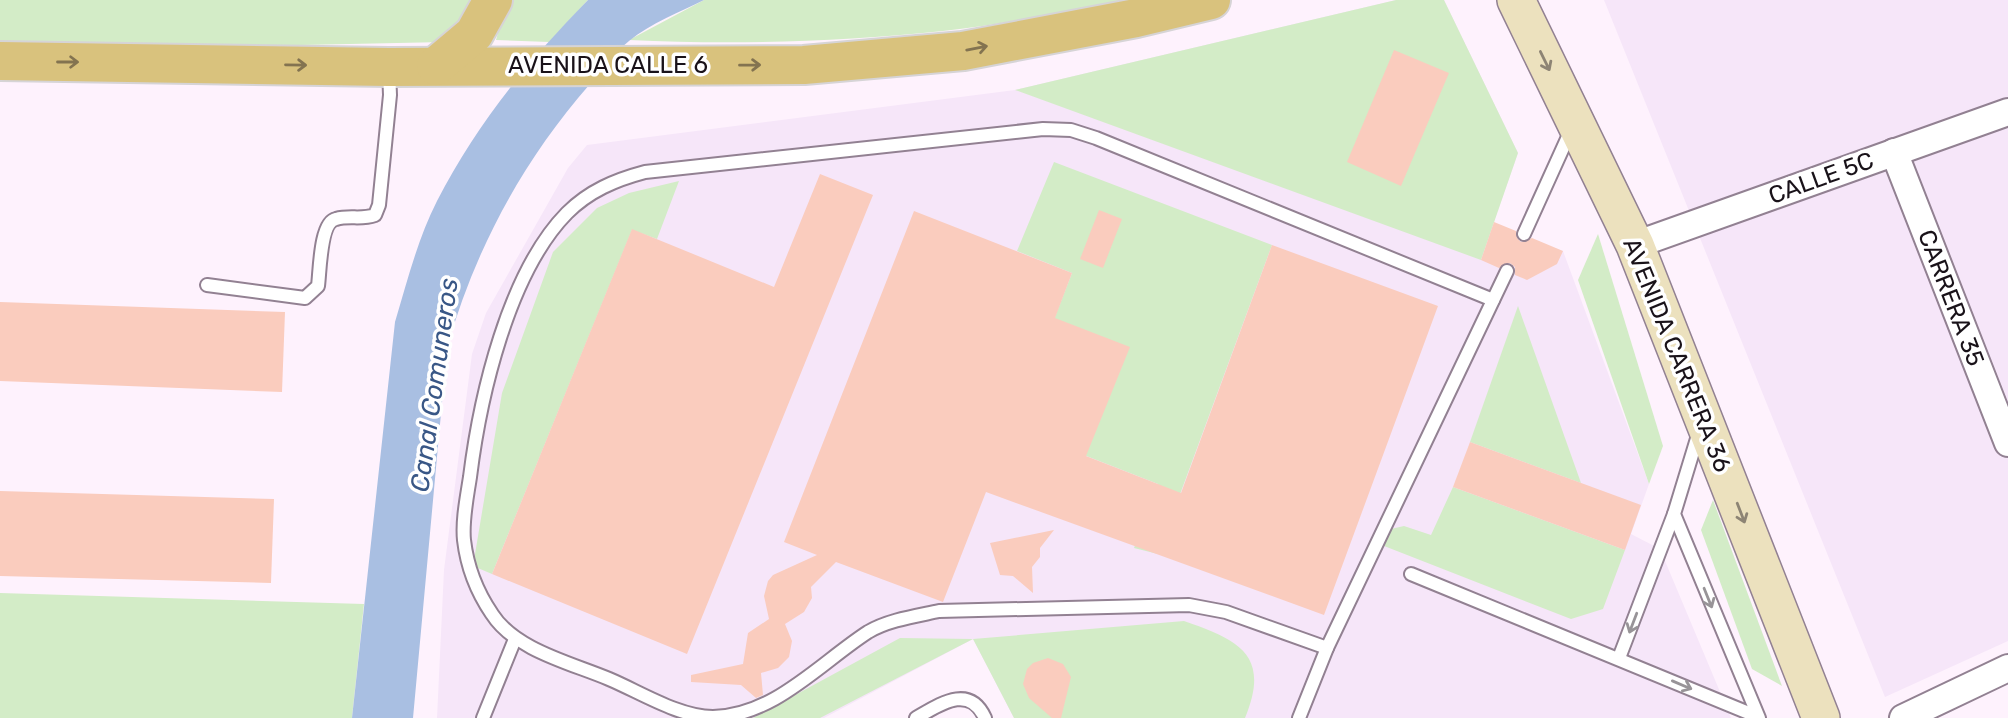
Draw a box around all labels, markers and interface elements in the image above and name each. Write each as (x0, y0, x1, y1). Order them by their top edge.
one-way arrow (965, 41, 988, 54)
one-way arrow (1539, 50, 1553, 71)
street label: AVENIDA CALLE 6 (508, 51, 708, 79)
one-way arrow (56, 55, 79, 68)
one-way arrow (284, 58, 307, 72)
one-way arrow (738, 59, 761, 72)
street label: CALLE 5C (1765, 146, 1877, 210)
street label: CARRERA 35 (1912, 226, 1990, 370)
street label: AVENIDA CARRERA 36 (1617, 234, 1737, 476)
water label: Canal Comuneros (404, 276, 465, 494)
one-way arrow (1735, 502, 1748, 524)
one-way arrow (1703, 587, 1716, 608)
one-way arrow (1625, 612, 1638, 634)
one-way arrow (1671, 679, 1692, 692)

